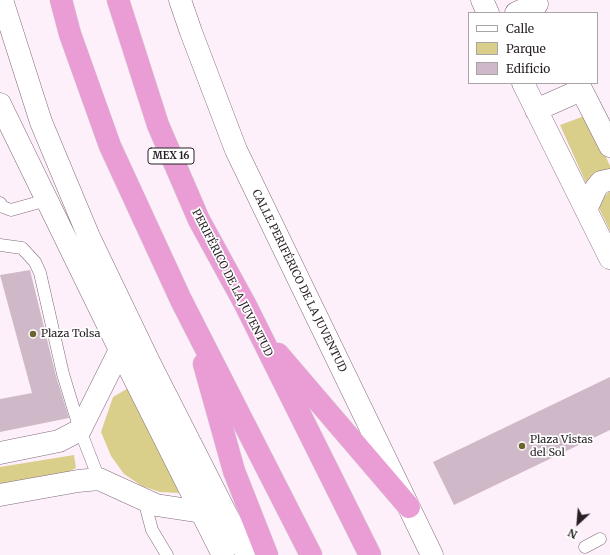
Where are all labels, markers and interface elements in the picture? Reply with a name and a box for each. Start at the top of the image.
legend [468,12,598,84]
text: Calle [506,21,534,36]
text: Parque [506,41,546,56]
text: Edificio [506,61,550,76]
road number: MEX 16 [148,148,194,164]
street label: CALLE PERIFÉRICO DE LA JUVENTUD [249,187,349,375]
street label: PERIFÉRICO DE LA JUVENTUD [189,207,275,359]
place label: Plaza Tolsa [41,327,101,341]
marker: Plaza Tolsa [28,329,38,339]
place label: Plaza Vistas del Sol [530,433,593,459]
marker: Plaza Vistas del Sol [517,441,527,451]
north arrow [558,503,598,543]
text: N [566,526,580,542]

